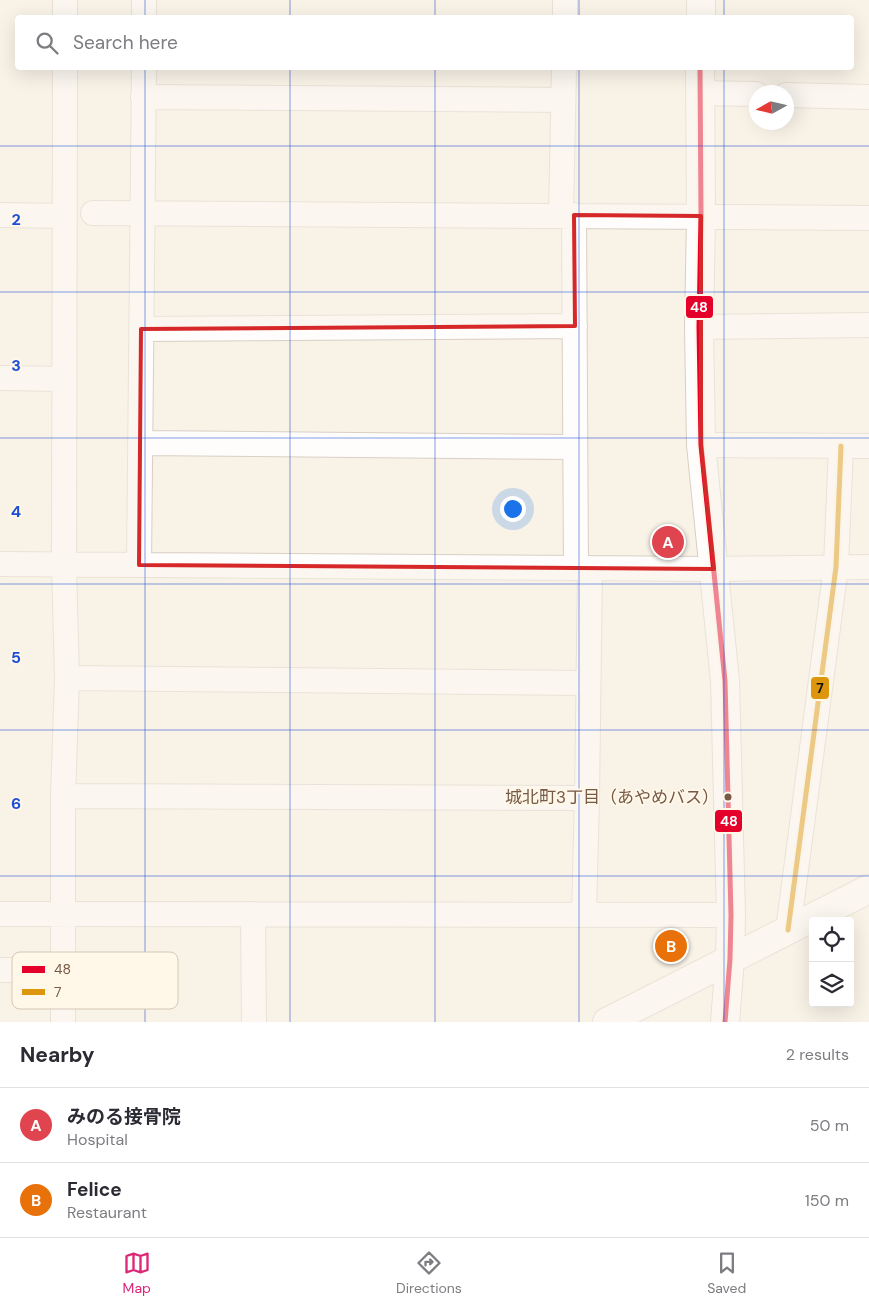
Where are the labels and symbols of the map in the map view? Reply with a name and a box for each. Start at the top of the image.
north arrow [749,85,794,130]
text: 2 [11,209,21,230]
line badge: 48 [685,295,714,319]
text: 48 [690,298,708,316]
text: 3 [11,355,21,376]
your location [500,496,526,522]
text: 4 [11,501,21,522]
pin: A [652,523,684,561]
text: 5 [11,647,21,668]
line badge: 7 [810,676,830,700]
text: 7 [816,679,824,697]
place label: 城北町3丁目（あやめバス） [505,786,719,808]
marker: 城北町3丁目（あやめバス） [723,792,733,802]
text: 6 [11,793,21,814]
line badge: 48 [714,809,743,833]
text: 48 [720,812,738,830]
pin: B [655,927,687,965]
legend [12,952,178,1009]
text: 48 [54,960,71,978]
text: 7 [54,983,61,1001]

